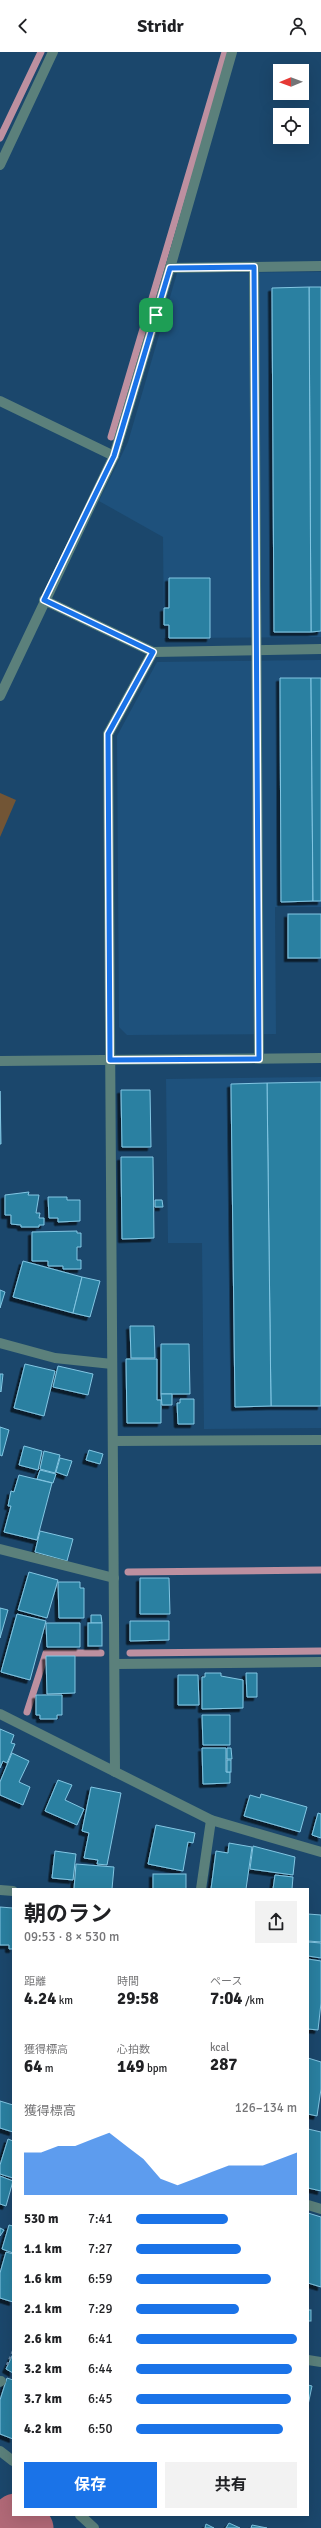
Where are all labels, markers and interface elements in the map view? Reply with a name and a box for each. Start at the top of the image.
icon: back [12,15,34,37]
text: Stridr [137,15,184,37]
icon: person [287,15,309,37]
north arrow [273,64,309,100]
map controls [273,64,309,144]
button: locate [273,108,309,144]
pin [139,298,173,332]
icon: arrive [145,304,167,326]
text: 朝のラン [24,1900,112,1927]
button: share [255,1901,297,1943]
text: 09:53 · 8 × 530 m [24,1929,119,1945]
text: 距離 [24,1975,46,1988]
text: 時間 [117,1975,139,1988]
text: ペース [210,1975,242,1988]
text: 4.24 [24,1988,56,2009]
text: 29:58 [117,1988,159,2009]
text: 7:04 [210,1988,243,2009]
text: km [56,1994,73,2007]
text: /km [243,1994,264,2007]
text: kcal [210,2041,229,2054]
text: 獲得標高 [24,2043,68,2056]
text: 心拍数 [117,2043,150,2056]
text: 287 [210,2054,238,2075]
text: 64 [24,2056,42,2077]
text: 149 [117,2056,145,2077]
text: m [42,2062,54,2075]
text: bpm [145,2062,167,2075]
text: 126–134 m [235,2100,297,2116]
text: 獲得標高 [24,2103,76,2119]
text: 530 m [24,2211,58,2227]
text: 7:41 [88,2211,113,2227]
text: 1.1 km [24,2241,62,2257]
text: 7:27 [88,2241,113,2257]
text: 1.6 km [24,2271,62,2287]
text: 6:59 [88,2271,113,2287]
text: 2.1 km [24,2301,62,2317]
text: 7:29 [88,2301,113,2317]
text: 2.6 km [24,2331,62,2347]
text: 6:41 [88,2331,113,2347]
text: 3.2 km [24,2361,62,2377]
text: 6:44 [88,2361,113,2377]
text: 3.7 km [24,2391,62,2407]
text: 6:45 [88,2391,113,2407]
text: 4.2 km [24,2421,62,2437]
text: 6:50 [88,2421,113,2437]
button: 保存 [24,2462,157,2508]
button: 共有 [165,2462,297,2508]

